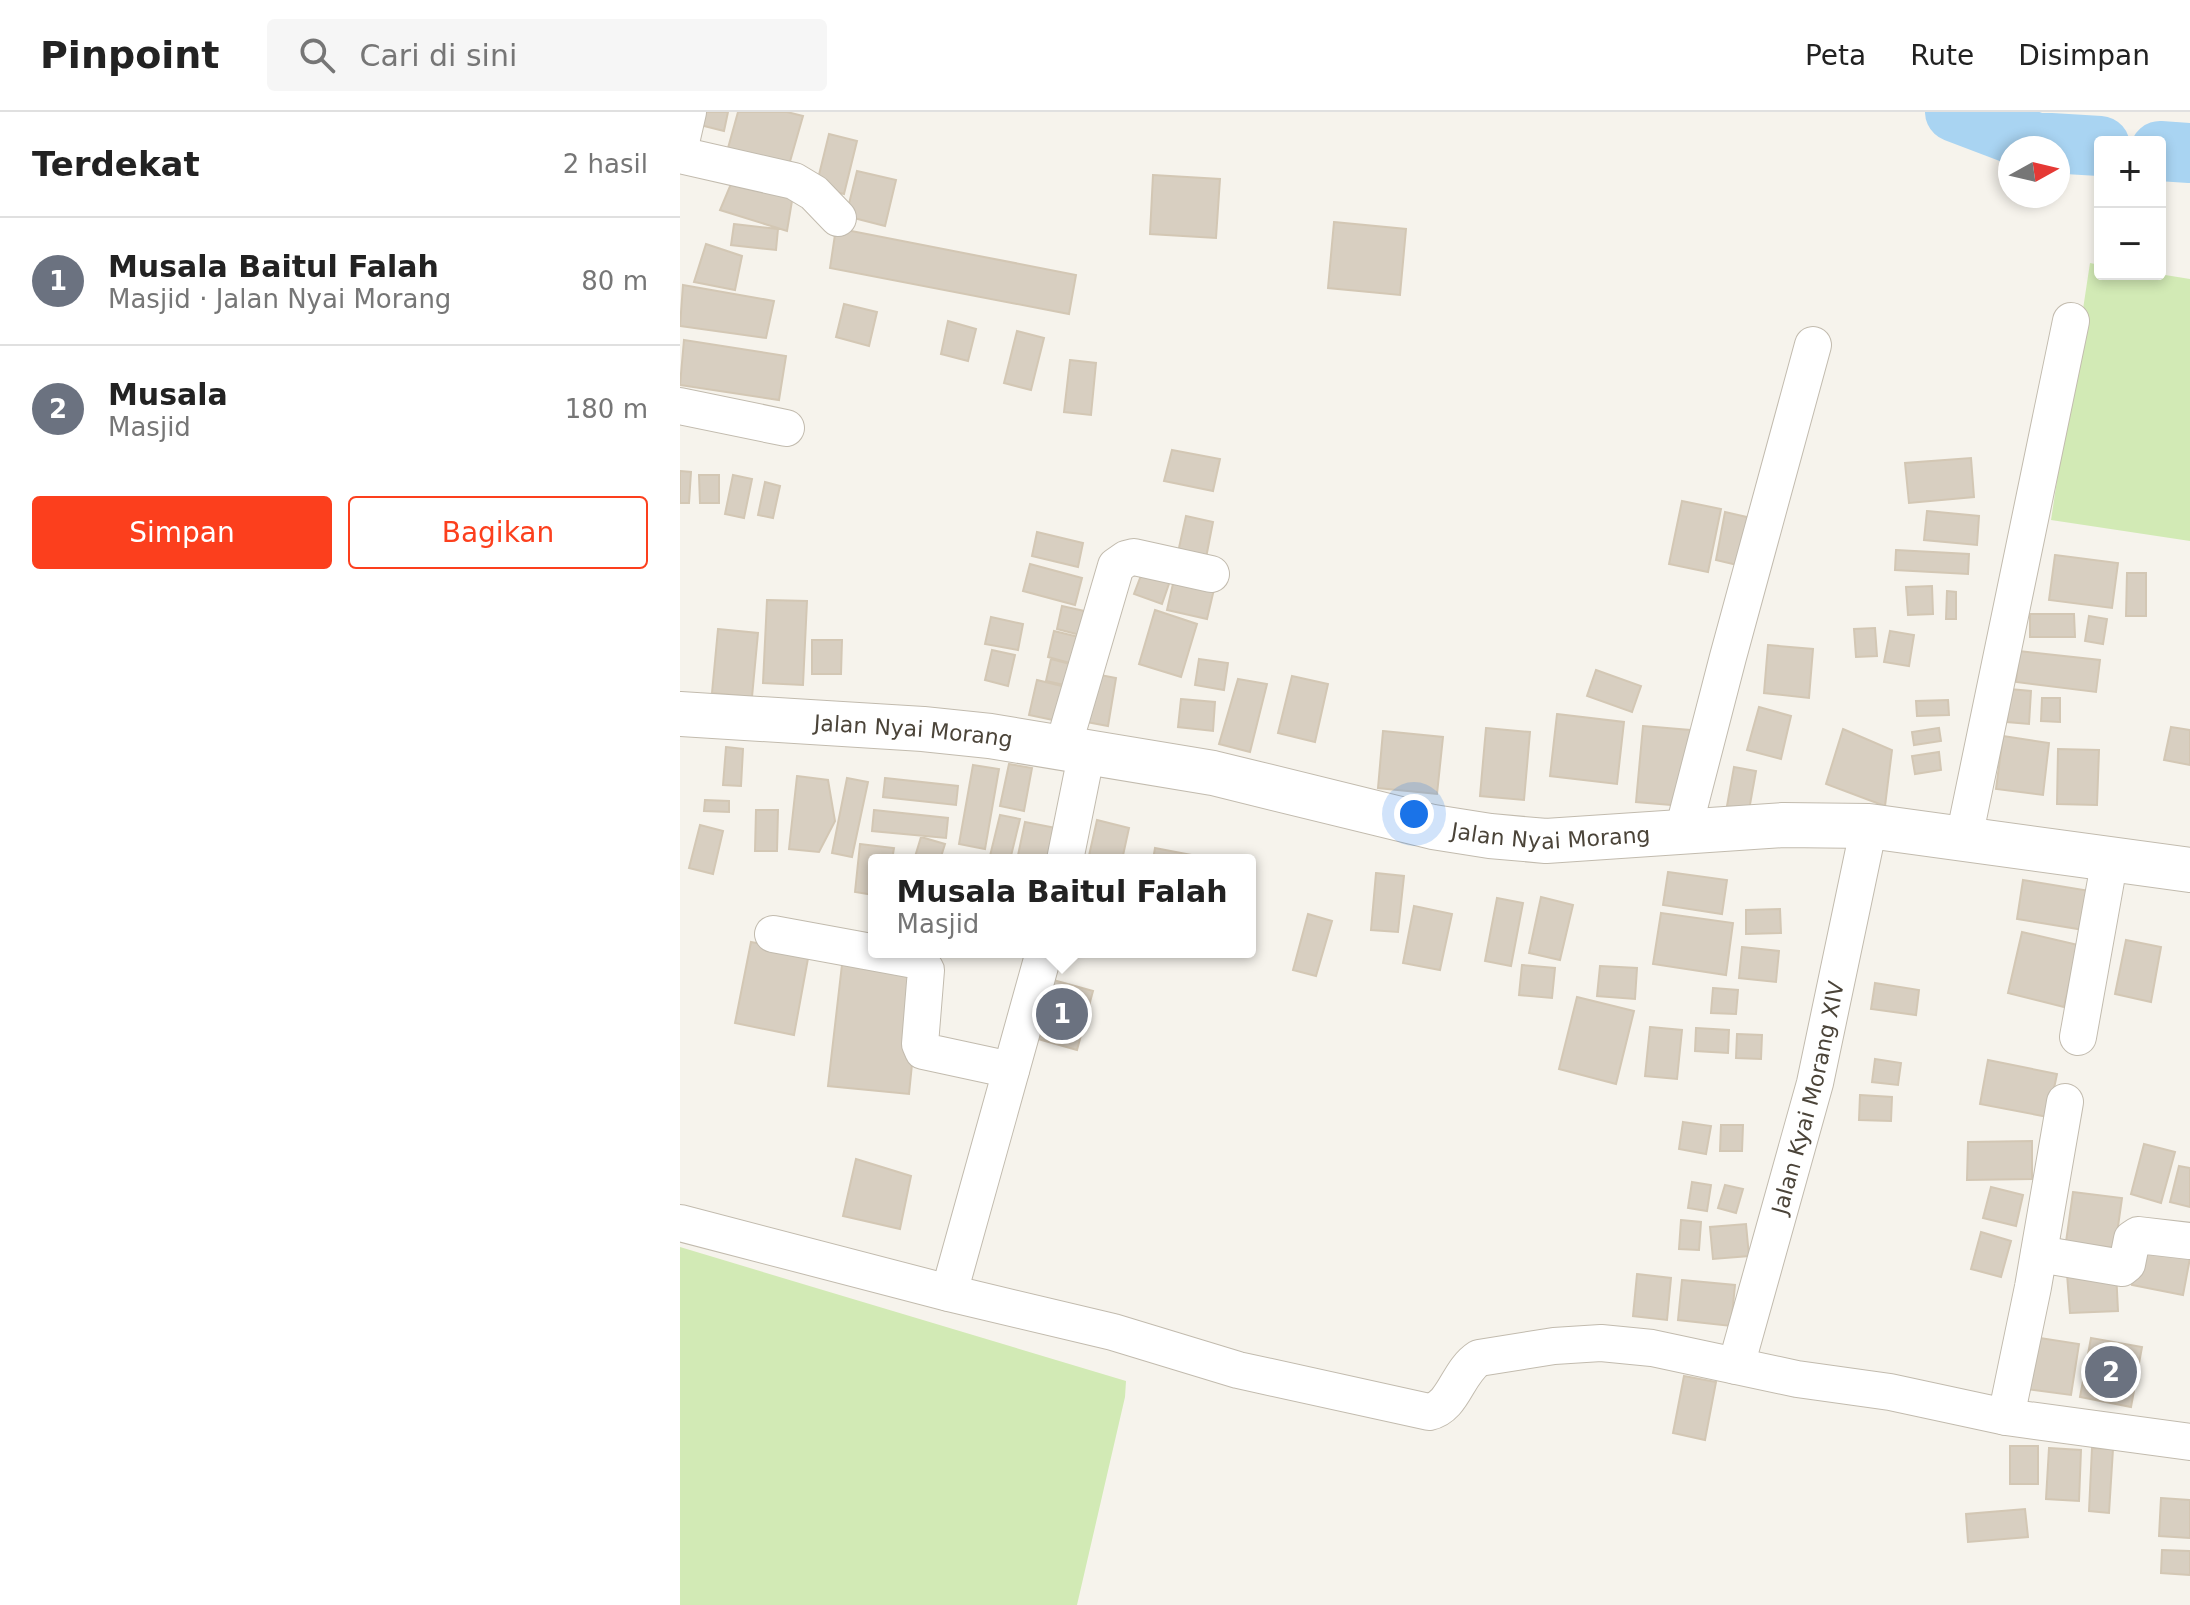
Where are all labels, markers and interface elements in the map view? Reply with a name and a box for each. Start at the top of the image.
search box [267,19,827,91]
text: Pinpoint [40,33,219,77]
icon: search [295,33,339,77]
text: Cari di sini [359,38,517,73]
text: Peta [1805,39,1866,72]
text: Rute [1910,39,1974,72]
text: Disimpan [2018,39,2150,72]
north arrow [1998,136,2070,208]
map controls [2094,136,2166,280]
button: + [2094,136,2166,208]
text: Terdekat [32,144,200,184]
text: 2 hasil [563,149,648,179]
button: − [2094,208,2166,280]
text: Musala Baitul Falah [108,249,439,284]
text: 1 [49,266,67,296]
text: 80 m [581,266,648,296]
text: Masjid · Jalan Nyai Morang [108,284,451,314]
text: Musala [108,377,228,412]
text: 2 [49,394,67,424]
text: 180 m [565,394,648,424]
text: Masjid [108,412,191,442]
button: Simpan [32,496,332,569]
button: Bagikan [348,496,648,569]
street label: Jalan Nyai Morang [811,710,1015,752]
your location [1394,794,1434,834]
street label: Jalan Nyai Morang [1448,817,1651,854]
popup [868,854,1256,958]
text: Musala Baitul Falah [897,874,1227,909]
text: Masjid [897,909,979,939]
street label: Jalan Kyai Morang XIV [1766,979,1849,1219]
pin: 1 [1036,984,1088,1044]
pin: 2 [2085,1342,2137,1402]

